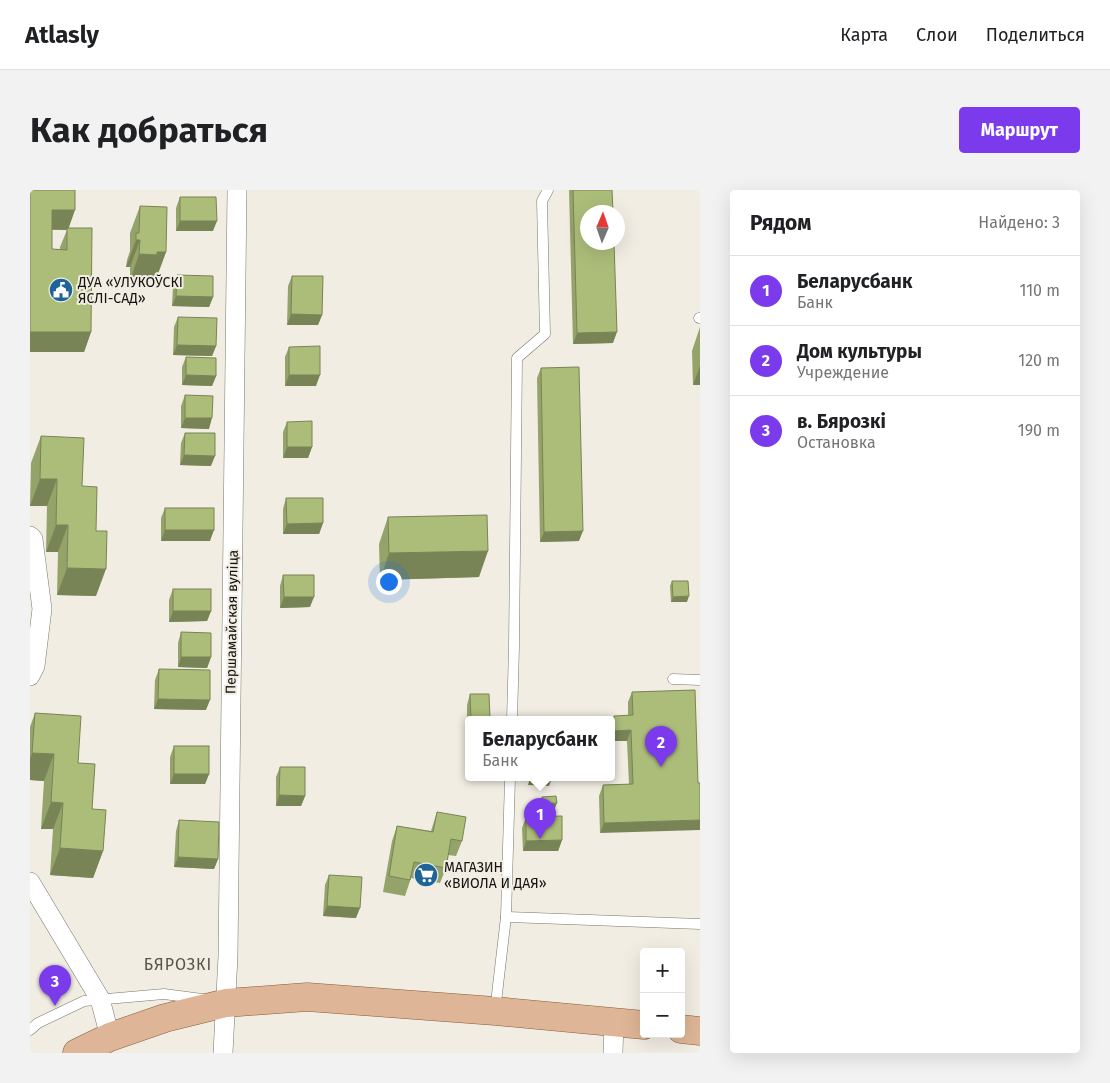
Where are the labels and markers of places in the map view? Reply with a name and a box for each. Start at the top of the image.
place label: ДУА «УЛУКОЎСКІ ЯСЛІ-САД» [77,274,183,307]
public building icon: ДУА «УЛУКОЎСКІ ЯСЛІ-САД» [48,277,74,303]
pin: 2 [645,726,677,767]
pin: 1 [524,798,556,839]
place label: МАГАЗИН «ВИОЛА И ДАЯ» [444,859,547,892]
supermarket icon: МАГАЗИН «ВИОЛА И ДАЯ» [413,862,439,888]
pin: 3 [39,965,71,1006]

